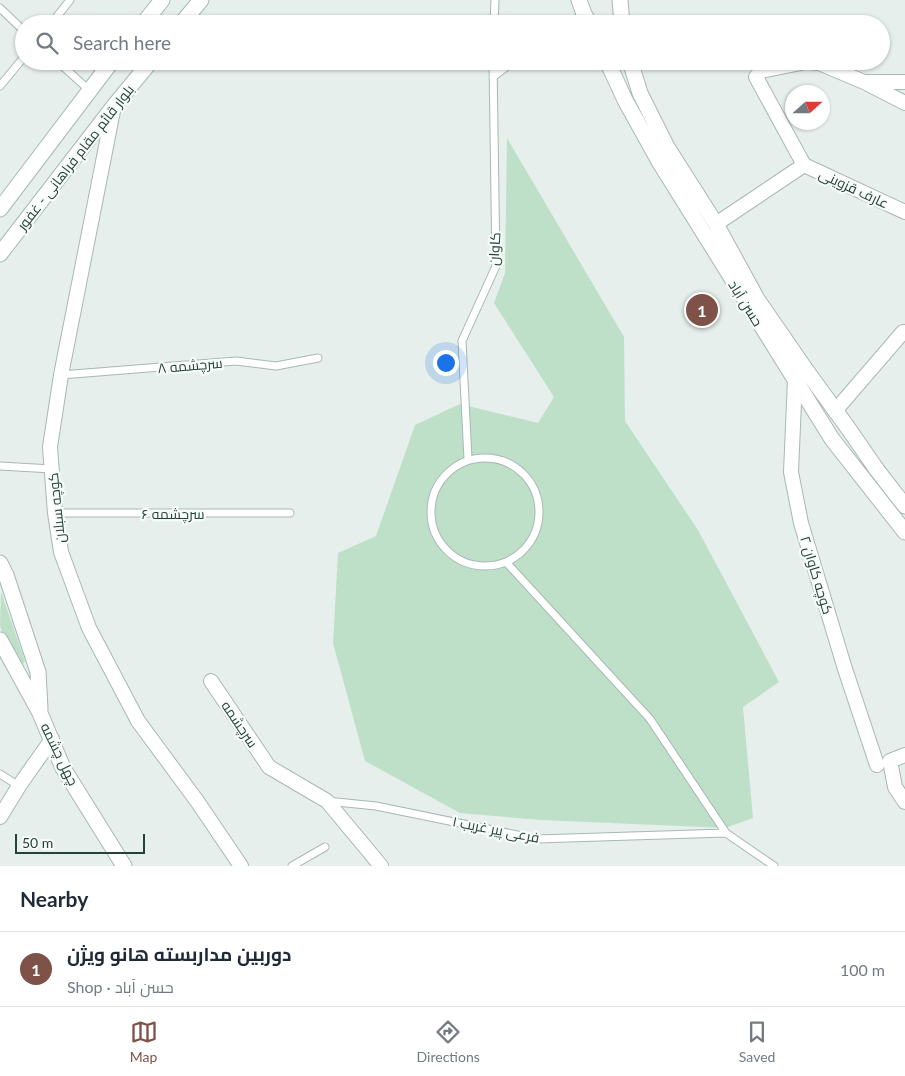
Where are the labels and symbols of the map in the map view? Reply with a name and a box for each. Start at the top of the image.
street label: بلوار قائم مقام فراهانی - غفور [12,81,139,235]
north arrow [785,85,830,130]
street label: عارف قزوینی [817,165,891,211]
street label: کاوان [485,232,503,266]
street label: حسن آباد [725,277,767,329]
pin: 1 [686,291,718,329]
your location [433,350,459,376]
street label: سرچشمه ۸ [157,354,223,378]
street label: کوچه سبلان [44,472,70,544]
street label: سرچشمه ۶ [141,505,205,524]
street label: کوچه کاوان ۲ [795,534,837,617]
street label: سرچشمه [217,697,262,752]
street label: چهل چشمه [36,720,82,789]
street label: فرعی پیر غریب ۱ [451,812,541,848]
scale bar [15,831,145,854]

